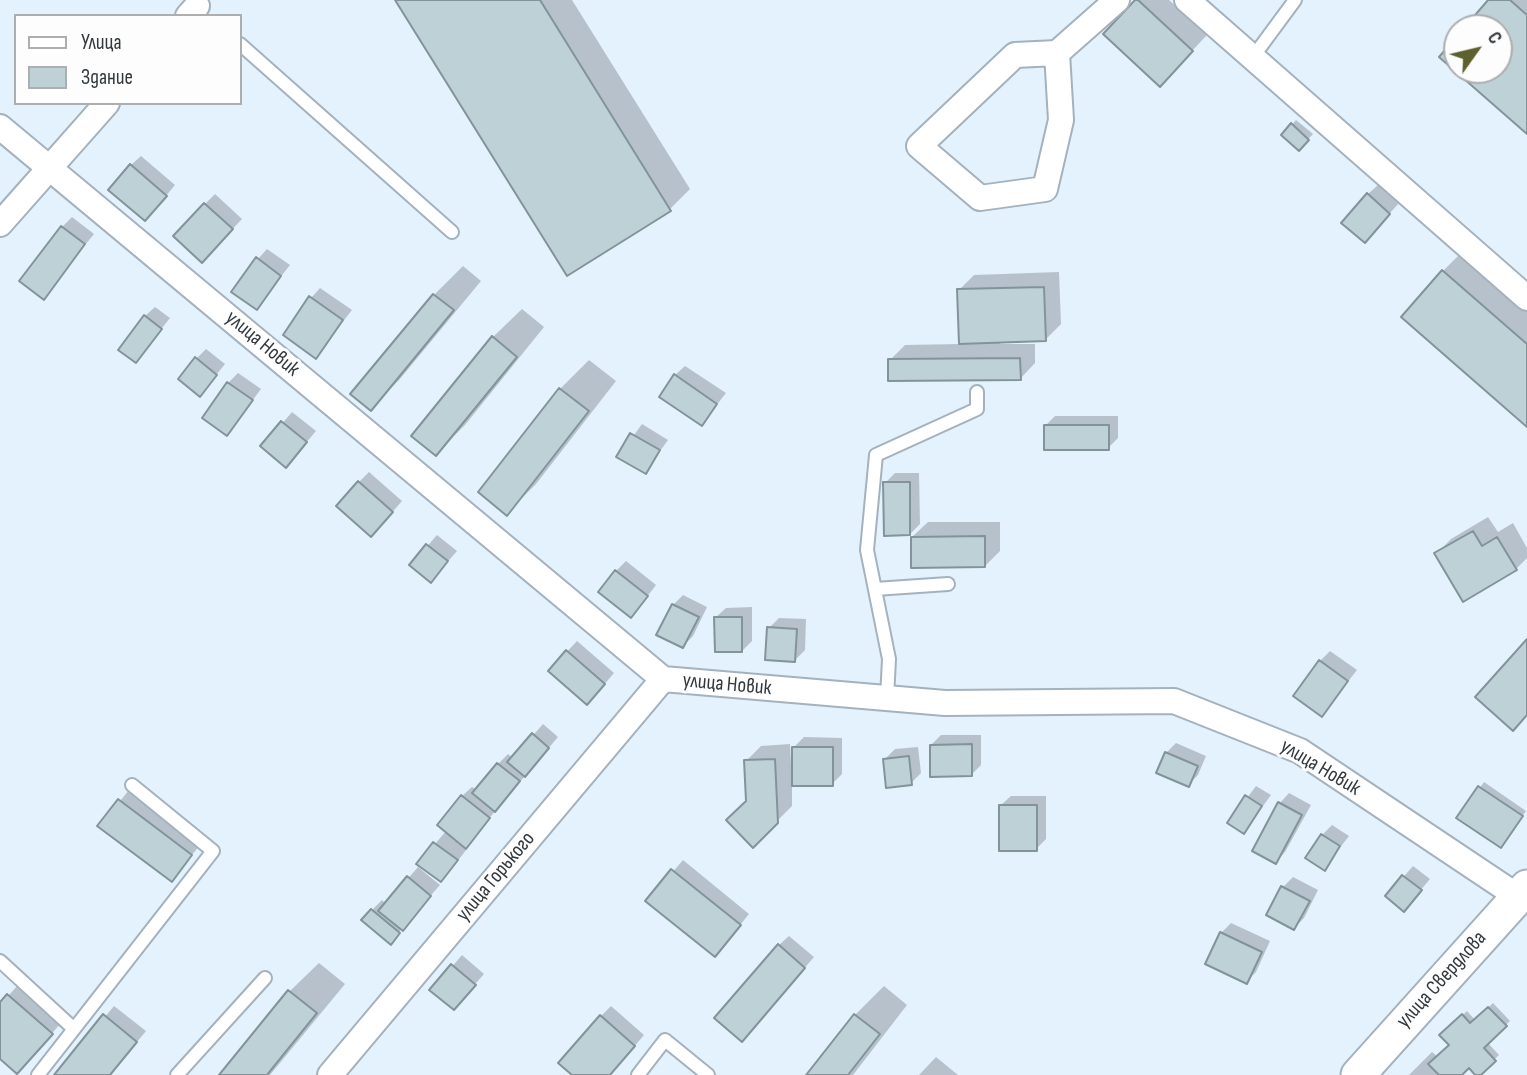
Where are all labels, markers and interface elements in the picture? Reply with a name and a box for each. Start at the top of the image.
legend [14,14,242,105]
north arrow [1443,14,1513,84]
text: С [1482,28,1506,49]
text: Улица [81,30,122,55]
text: Здание [81,65,133,90]
street label: улица Новик [220,306,304,382]
street label: улица Новик [682,669,772,701]
street label: улица Новик [1275,734,1365,802]
street label: улица Горького [451,827,541,927]
street label: улица Свердлова [1392,926,1492,1034]

